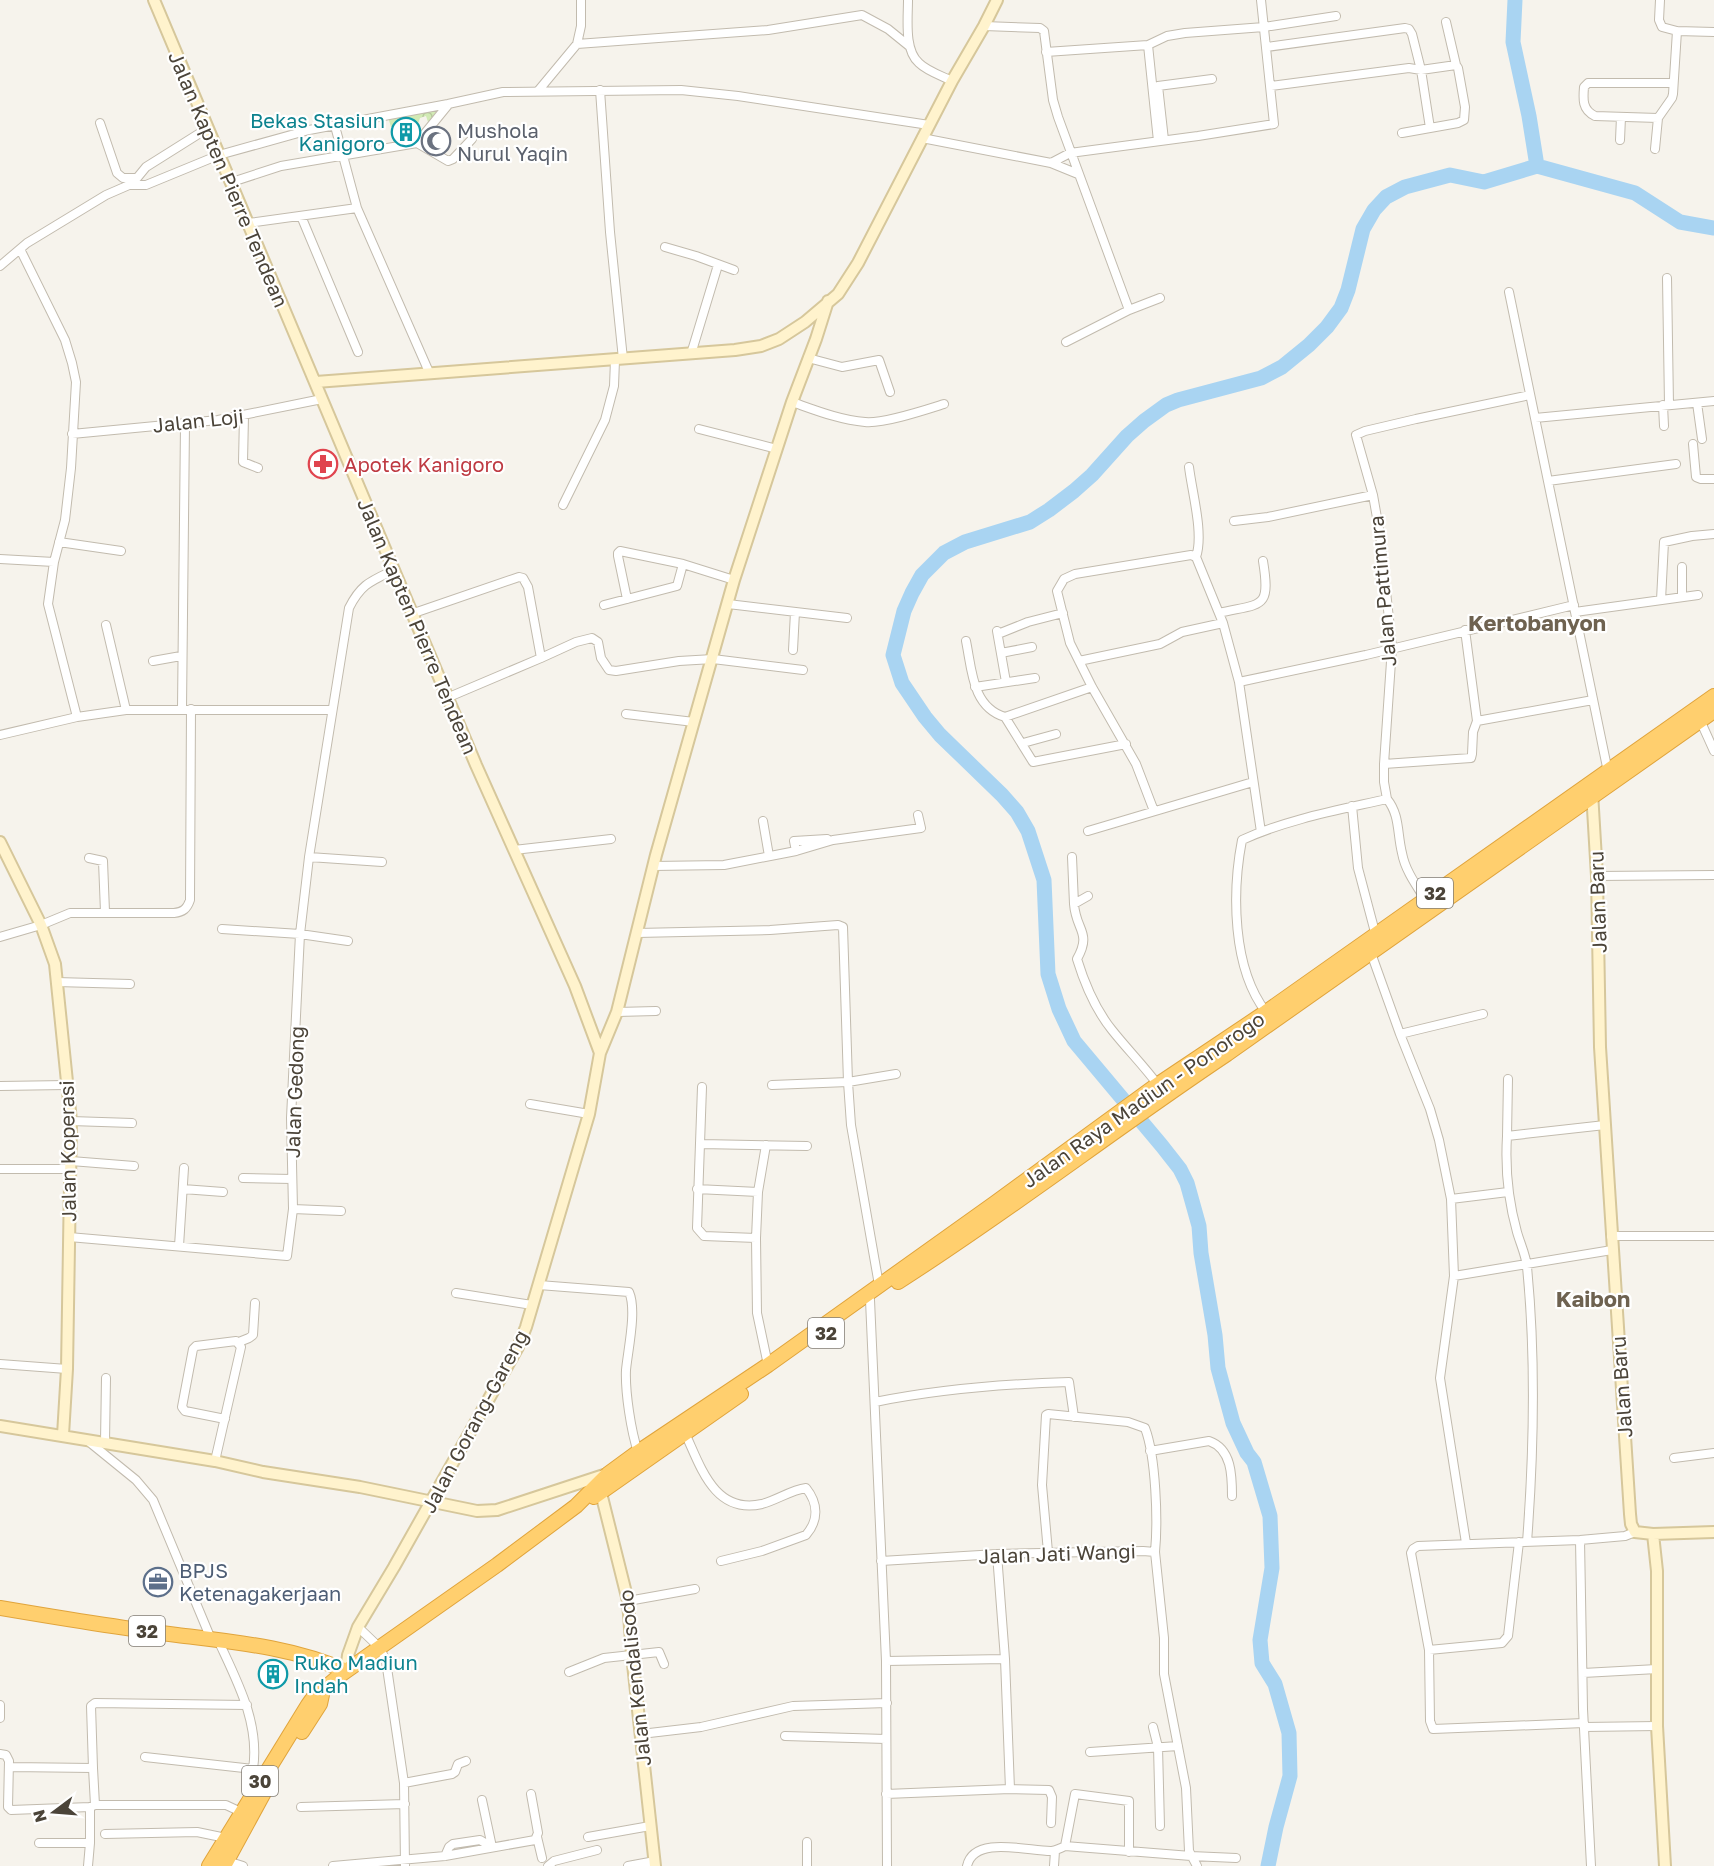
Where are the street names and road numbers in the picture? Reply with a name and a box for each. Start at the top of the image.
street label: Jalan Kapten Pierre Tendean [164,47,294,311]
street label: Jalan Loji [151,403,245,437]
street label: Jalan Kapten Pierre Tendean [353,494,483,758]
street label: Jalan Pattimura [1363,515,1401,667]
street label: Jalan Baru [1583,851,1611,953]
road number: 32 [1417,878,1453,908]
street label: Jalan Raya Madiun - Ponorogo [1017,1006,1269,1192]
street label: Jalan Gedong [280,1026,308,1158]
street label: Jalan Koperasi [54,1080,80,1222]
road number: 32 [808,1318,844,1348]
street label: Jalan Gorang-Gareng [416,1325,532,1517]
street label: Jalan Baru [1605,1335,1637,1439]
street label: Jalan Jati Wangi [978,1538,1136,1568]
street label: Jalan Kendalisodo [613,1589,655,1767]
road number: 32 [129,1616,165,1646]
road number: 30 [242,1766,278,1796]

